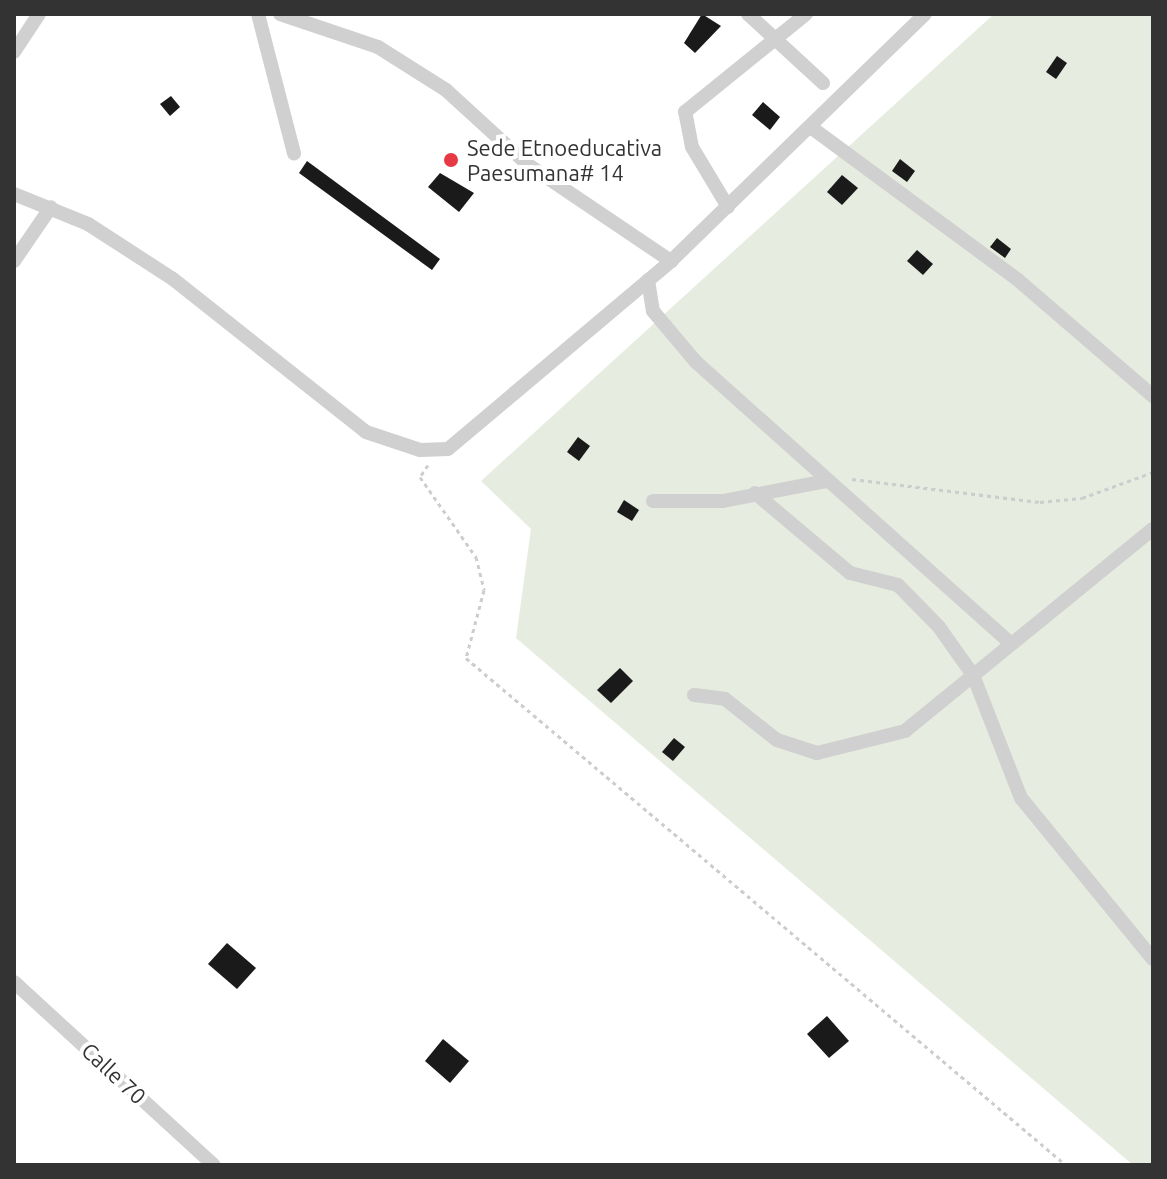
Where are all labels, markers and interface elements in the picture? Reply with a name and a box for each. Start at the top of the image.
place label: Sede Etnoeducativa Paesumana# 14 [467,134,662,186]
marker: Sede Etnoeducativa Paesumana# 14 [442,151,460,169]
street label: Calle 70 [76,1037,152,1109]

